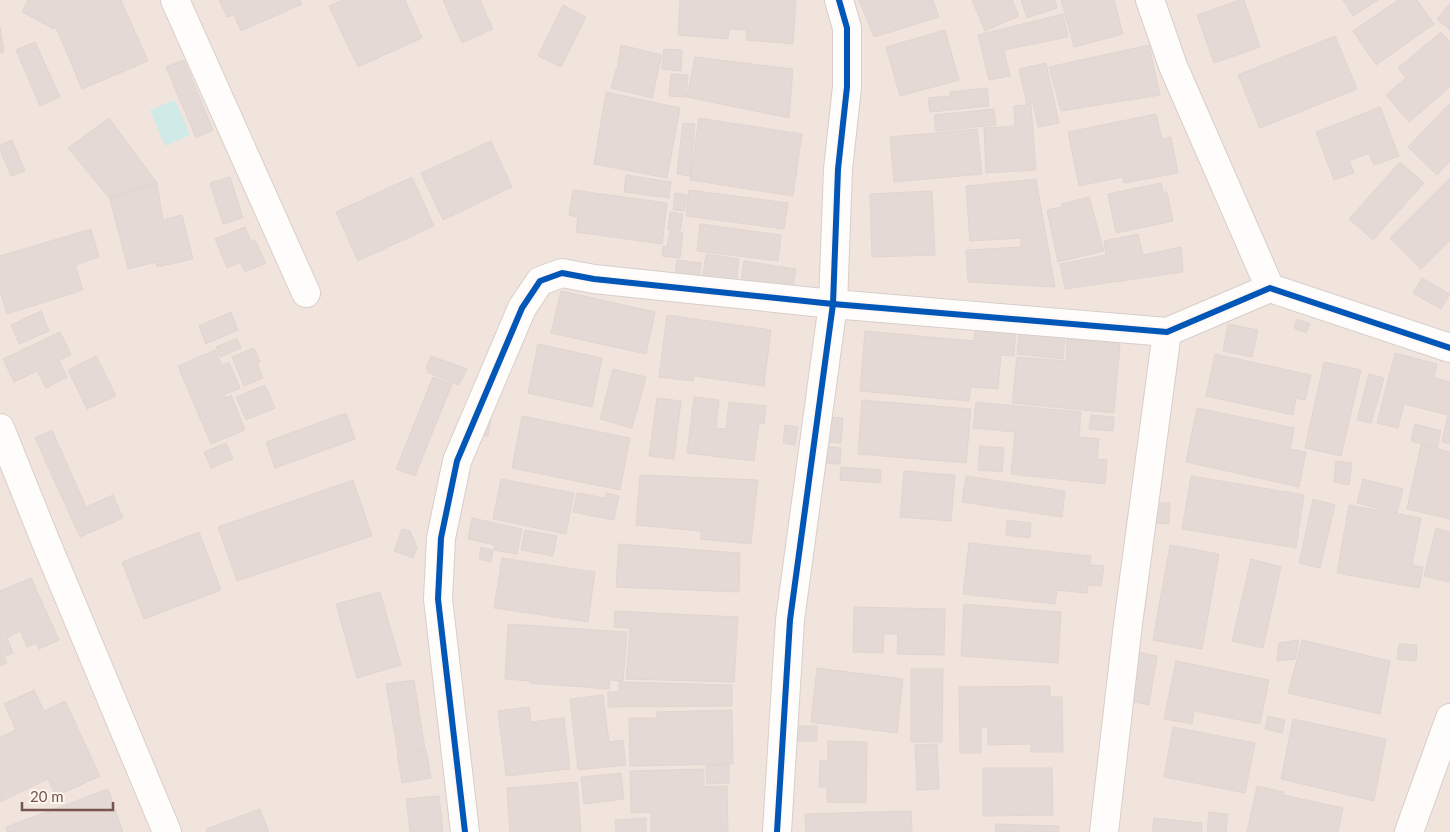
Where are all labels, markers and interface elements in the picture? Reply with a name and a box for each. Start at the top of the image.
scale bar [22,780,114,812]
text: 20 m [30,787,64,805]

